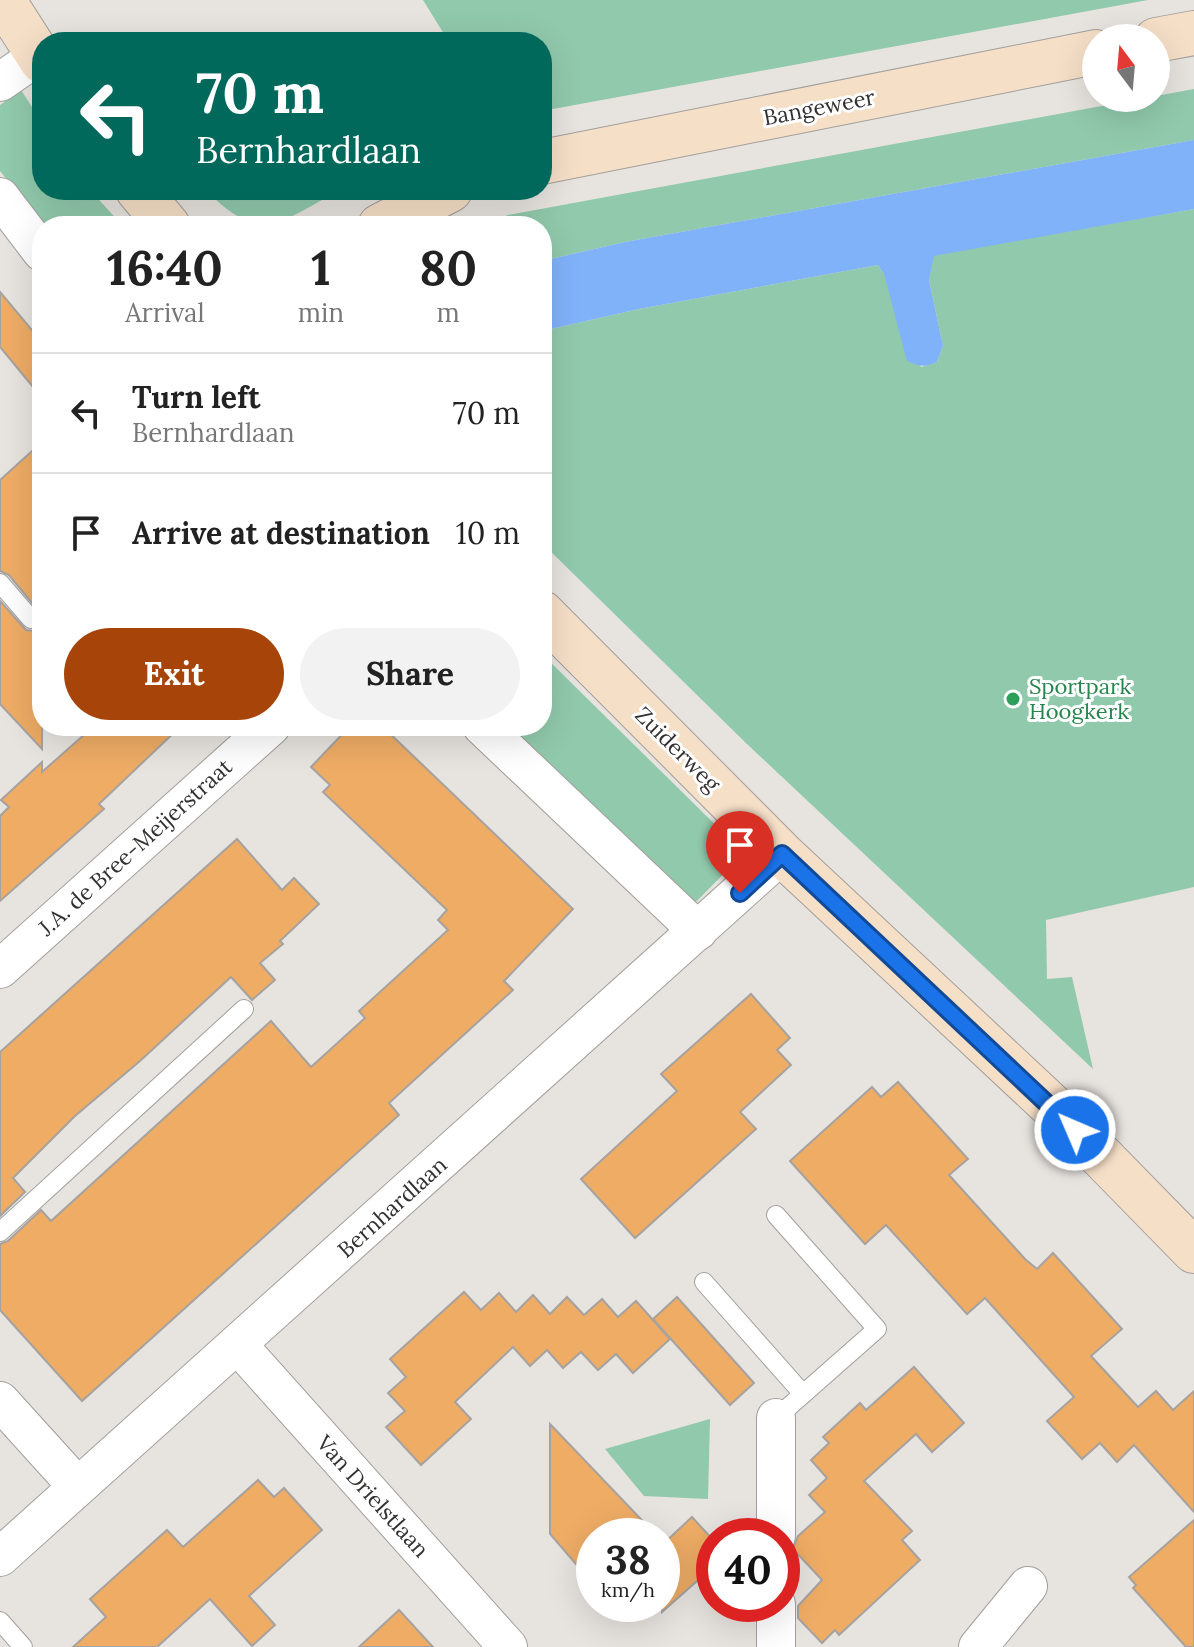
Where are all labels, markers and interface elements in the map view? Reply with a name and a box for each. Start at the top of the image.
north arrow [1082,24,1170,112]
map controls [1082,24,1170,112]
text: 70 m [196,57,324,128]
icon: left [64,64,168,168]
street label: Bangeweer [761,82,878,132]
text: Bernhardlaan [196,127,421,173]
text: 16:40 [107,237,223,298]
text: 1 [311,237,331,298]
text: 80 [419,237,477,298]
text: Arrival [125,296,205,329]
text: min [298,296,344,329]
text: m [436,296,460,329]
text: Turn left [132,378,260,416]
icon: left [64,391,108,435]
text: 70 m [453,394,520,432]
text: Bernhardlaan [132,416,295,449]
icon: arrive [64,511,108,555]
text: Arrive at destination [132,514,430,552]
text: 10 m [456,514,520,552]
button: Exit [64,628,284,720]
button: Share [300,628,520,720]
place label: Sportpark Hoogkerk [1029,672,1131,725]
marker: Sportpark Hoogkerk [1004,690,1022,708]
street label: Zuiderweg [630,701,727,798]
street label: J.A. de Bree-Meijerstraat [32,752,238,942]
pin [706,811,774,893]
icon: arrive [718,823,762,867]
position arrow [1033,1088,1117,1172]
street label: Bernhardlaan [332,1151,452,1263]
street label: Van Drielstlaan [310,1428,435,1563]
speed limit sign: 40 [696,1518,800,1622]
text: 38 [605,1534,651,1585]
text: km/h [601,1577,655,1602]

